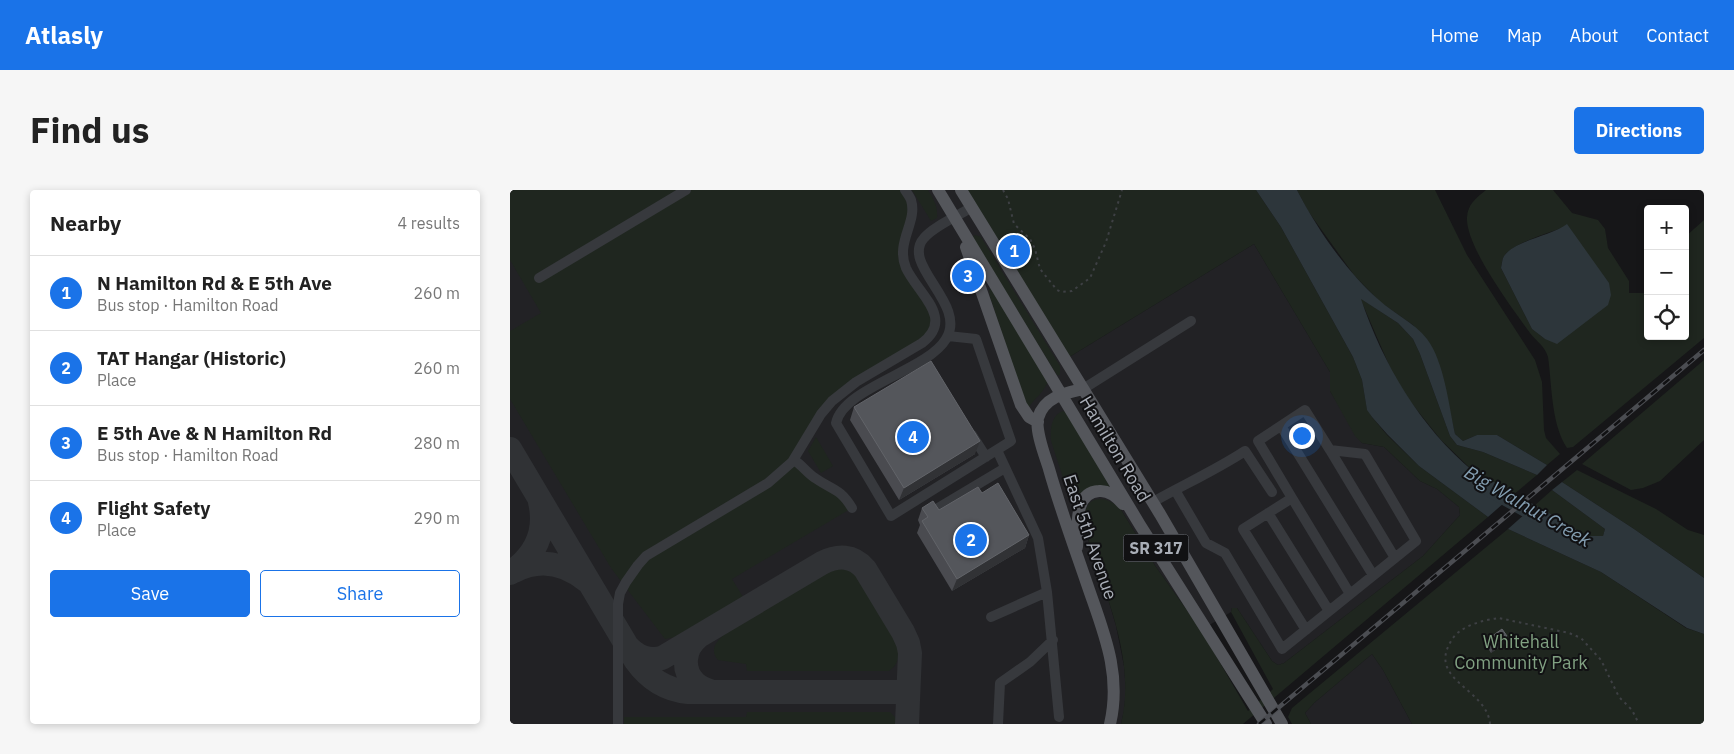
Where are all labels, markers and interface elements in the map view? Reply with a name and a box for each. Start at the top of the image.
text: Atlasly [25,19,103,51]
text: Home [1431,24,1479,47]
text: Map [1507,24,1542,47]
text: About [1570,24,1618,47]
text: Contact [1646,24,1709,47]
text: Find us [30,107,149,153]
button: Directions [1574,107,1704,154]
map controls [1644,205,1689,340]
button: + [1644,205,1689,250]
text: Nearby [50,209,121,237]
text: 4 results [397,213,460,233]
pin: 1 [998,232,1030,270]
button: − [1644,250,1689,295]
pin: 3 [952,257,984,295]
text: N Hamilton Rd & E 5th Ave [97,271,332,295]
text: 1 [61,283,71,303]
text: 260 m [413,283,460,303]
text: Bus stop · Hamilton Road [97,295,279,315]
button: locate [1644,295,1689,340]
text: TAT Hangar (Historic) [97,346,286,370]
text: 2 [61,358,71,378]
text: 260 m [413,358,460,378]
text: Place [97,370,136,390]
street label: Hamilton Road [1075,392,1156,506]
pin: 4 [897,418,929,456]
text: E 5th Ave & N Hamilton Rd [97,421,332,445]
your location [1289,423,1315,449]
text: 3 [61,433,71,453]
text: 280 m [413,433,460,453]
text: Bus stop · Hamilton Road [97,445,279,465]
water label: Big Walnut Creek [1460,460,1597,553]
street label: East 5th Avenue [1058,471,1123,603]
text: Flight Safety [97,496,210,520]
text: 4 [61,508,71,528]
text: 290 m [413,508,460,528]
text: Place [97,520,136,540]
pin: 2 [955,521,987,559]
road number: SR 317 [1124,534,1188,562]
button: Save [50,570,250,617]
button: Share [260,570,460,617]
park label: Whitehall Community Park [1454,630,1588,674]

